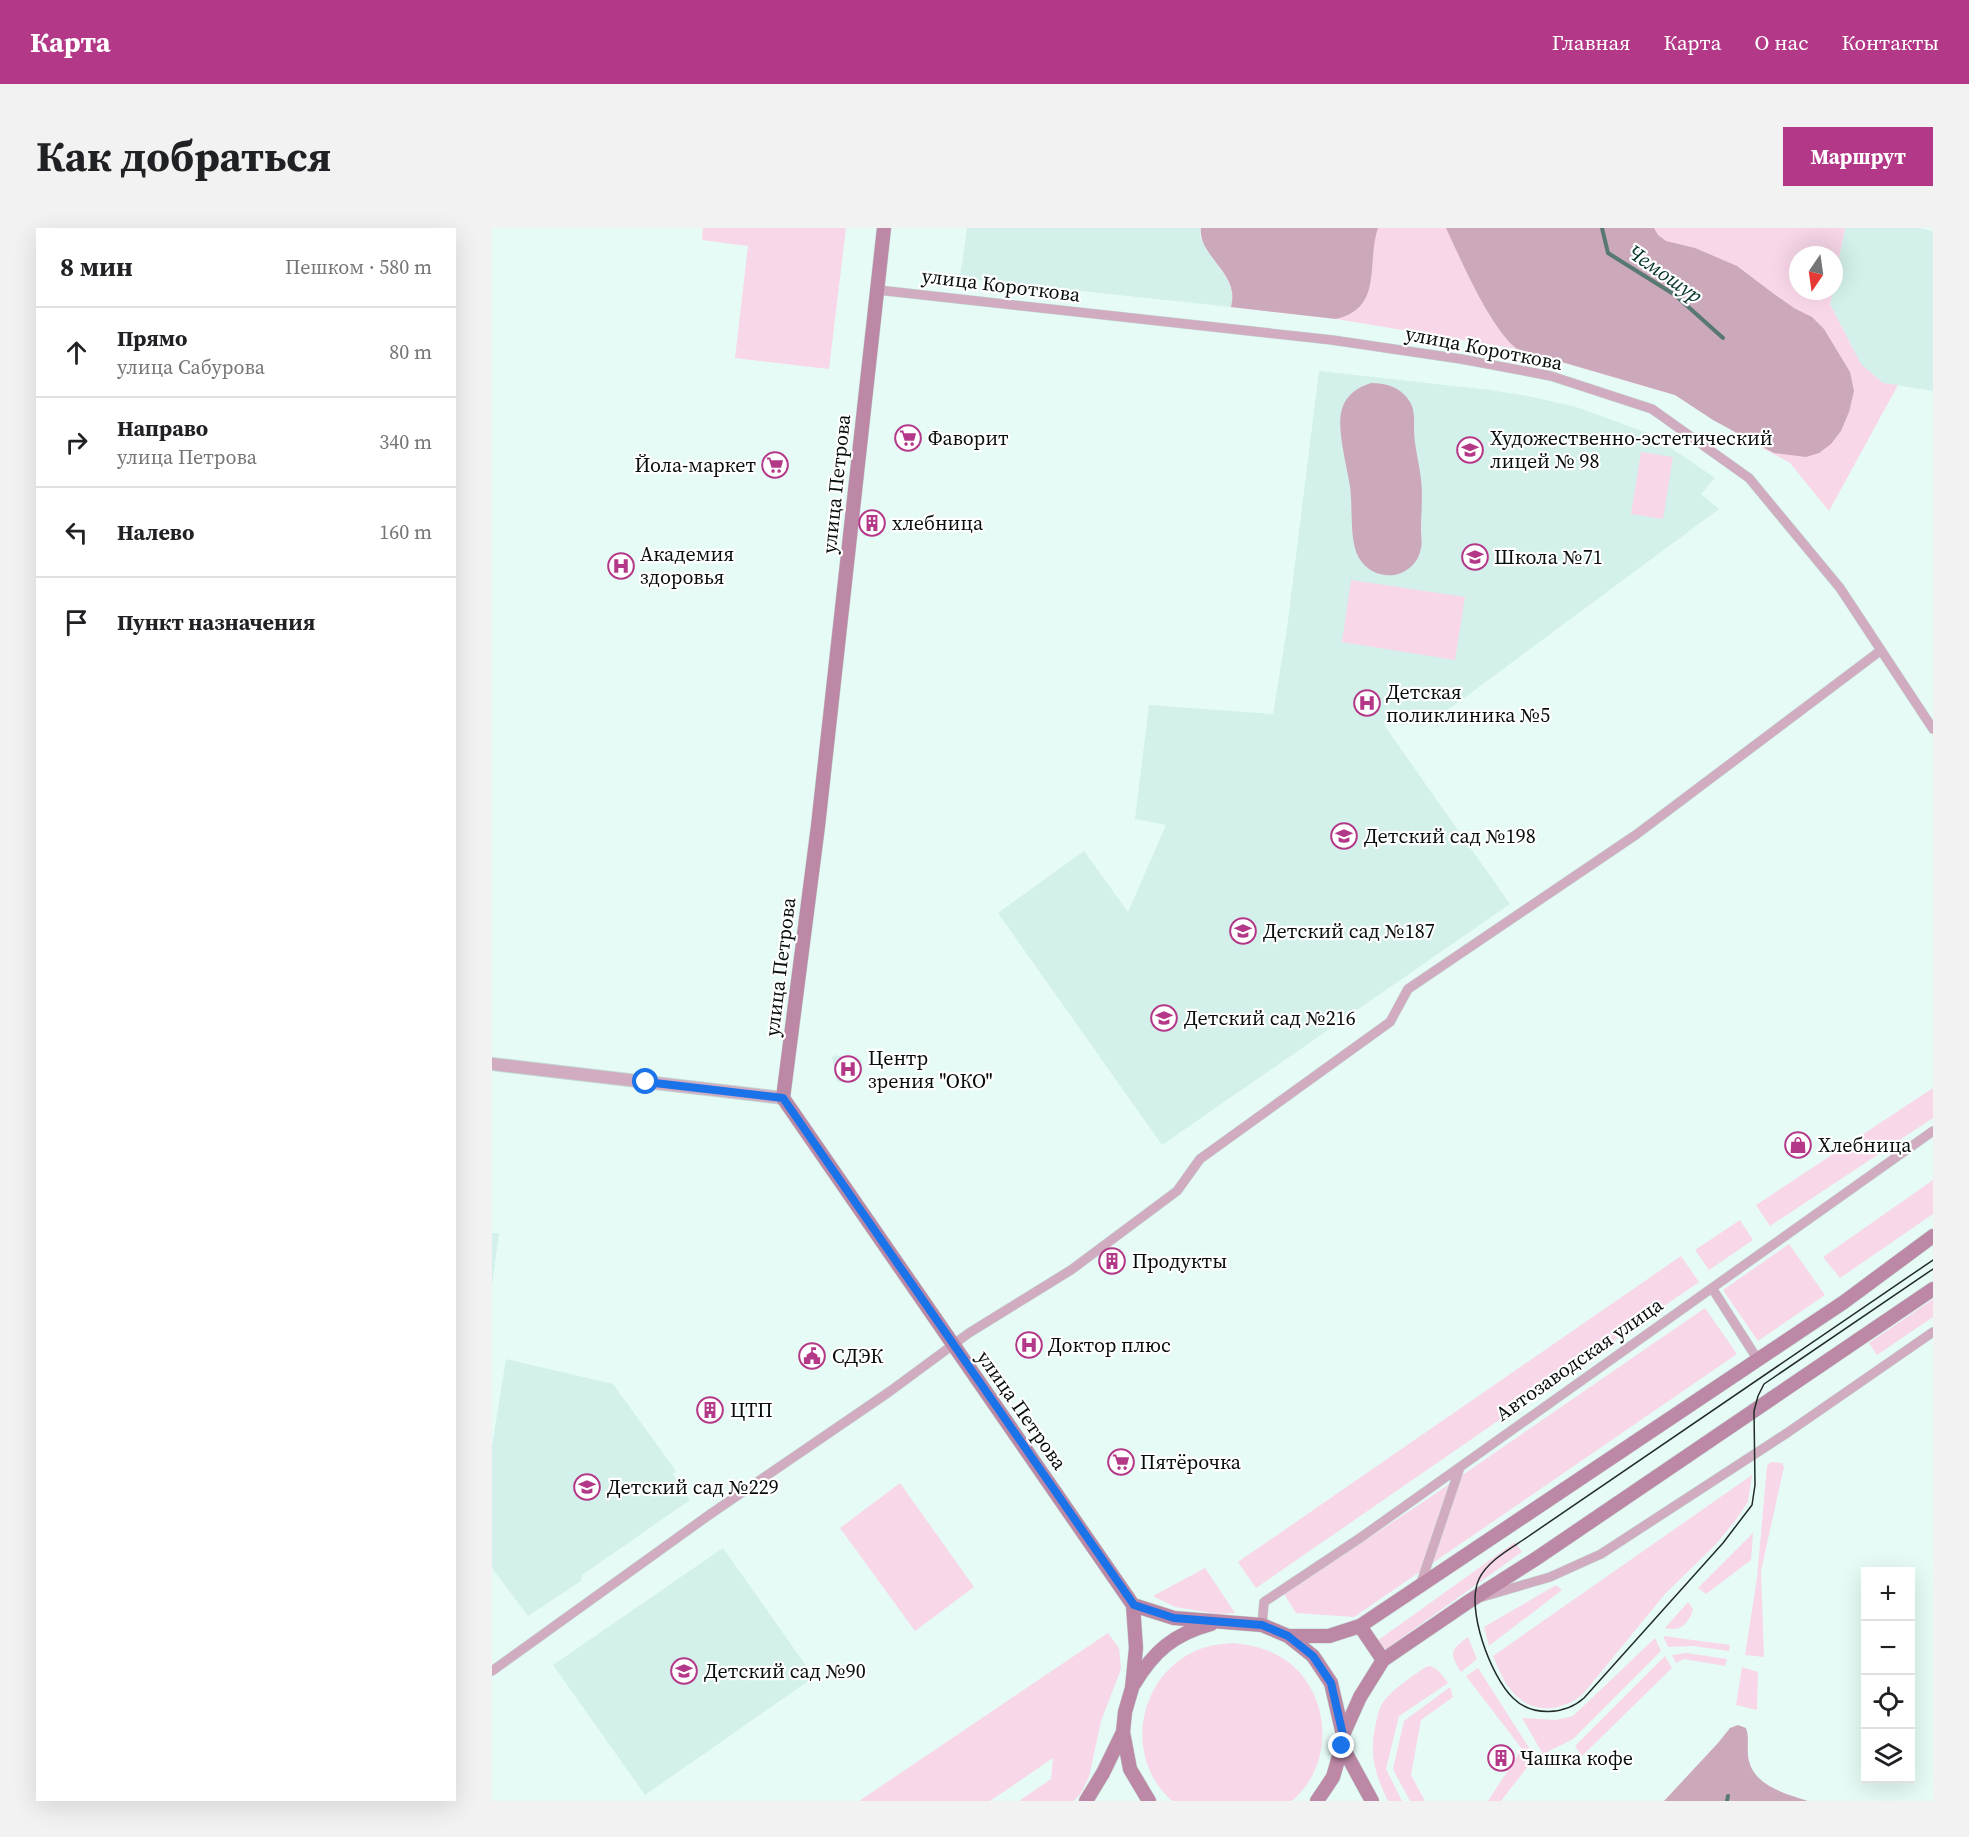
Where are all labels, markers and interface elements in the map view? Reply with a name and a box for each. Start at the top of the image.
text: Карта [30,23,111,61]
text: Главная [1552,28,1630,57]
text: Карта [1663,28,1721,57]
text: О нас [1754,28,1808,57]
text: Контакты [1841,28,1939,57]
text: Как добраться [36,127,331,185]
button: Маршрут [1783,127,1933,186]
water label: Чемошур [1622,237,1708,310]
north arrow [1789,246,1843,300]
text: 8 мин [60,249,133,285]
text: Пешком · 580 m [285,253,432,281]
street label: улица Короткова [920,261,1083,309]
street label: улица Короткова [1403,319,1566,377]
text: Прямо [117,323,187,353]
icon: ahead [60,336,93,369]
text: 80 m [389,338,432,366]
text: улица Сабурова [117,353,265,381]
street label: улица Петрова [815,412,857,555]
text: Направо [117,413,208,443]
supermarket icon: Фаворит [893,423,923,453]
place label: Фаворит [928,424,1009,452]
place label: Художественно-эстетический лицей № 98 [1490,424,1773,475]
icon: right [60,426,93,459]
text: 340 m [379,428,432,456]
school or university icon: Художественно-эстетический лицей № 98 [1455,435,1485,465]
text: улица Петрова [117,443,257,471]
supermarket icon: Йола-маркет [760,450,790,480]
place label: Йола-маркет [634,451,756,479]
building icon: хлебница [857,508,887,538]
place label: хлебница [892,509,984,537]
icon: left [60,516,93,549]
text: Налево [117,517,194,547]
text: 160 m [379,518,432,546]
place label: Академия здоровья [640,540,734,591]
school or university icon: Школа №71 [1460,542,1490,572]
place label: Школа №71 [1494,543,1603,571]
hospital icon: Академия здоровья [606,551,636,581]
icon: arrive [60,606,93,639]
text: Пункт назначения [117,607,315,637]
place label: Детская поликлиника №5 [1386,678,1550,729]
hospital icon: Детская поликлиника №5 [1352,688,1382,718]
school or university icon: Детский сад №198 [1329,821,1359,851]
place label: Детский сад №198 [1364,822,1536,850]
street label: улица Петрова [758,895,803,1038]
school or university icon: Детский сад №187 [1228,916,1258,946]
place label: Детский сад №187 [1263,917,1435,945]
school or university icon: Детский сад №216 [1149,1003,1179,1033]
place label: Детский сад №216 [1184,1004,1356,1032]
place label: Центр зрения "ОКО" [868,1044,993,1095]
hospital icon: Центр зрения "ОКО" [833,1054,863,1084]
route start [632,1068,658,1094]
shop icon: Хлебница [1783,1130,1813,1160]
place label: Хлебница [1818,1131,1912,1159]
building icon: Продукты [1097,1246,1127,1276]
place label: Продукты [1132,1247,1227,1275]
street label: Автозаводская улица [1490,1290,1669,1427]
hospital icon: Доктор плюс [1014,1330,1044,1360]
place label: Доктор плюс [1048,1331,1171,1359]
public building icon: СДЭК [797,1341,827,1371]
place label: СДЭК [832,1342,884,1370]
street label: улица Петрова [970,1345,1074,1476]
building icon: ЦТП [695,1395,725,1425]
place label: ЦТП [730,1396,773,1424]
supermarket icon: Пятёрочка [1106,1447,1136,1477]
place label: Пятёрочка [1140,1448,1242,1476]
school or university icon: Детский сад №229 [572,1472,602,1502]
place label: Детский сад №229 [607,1473,779,1501]
map controls [1861,1567,1915,1783]
button: + [1861,1567,1915,1621]
button: − [1861,1621,1915,1675]
school or university icon: Детский сад №90 [669,1656,699,1686]
place label: Детский сад №90 [704,1657,866,1685]
button: locate [1861,1675,1915,1729]
button: layers [1861,1729,1915,1783]
route end [1328,1732,1354,1758]
building icon: Чашка кофе [1486,1743,1516,1773]
place label: Чашка кофе [1520,1744,1633,1772]

